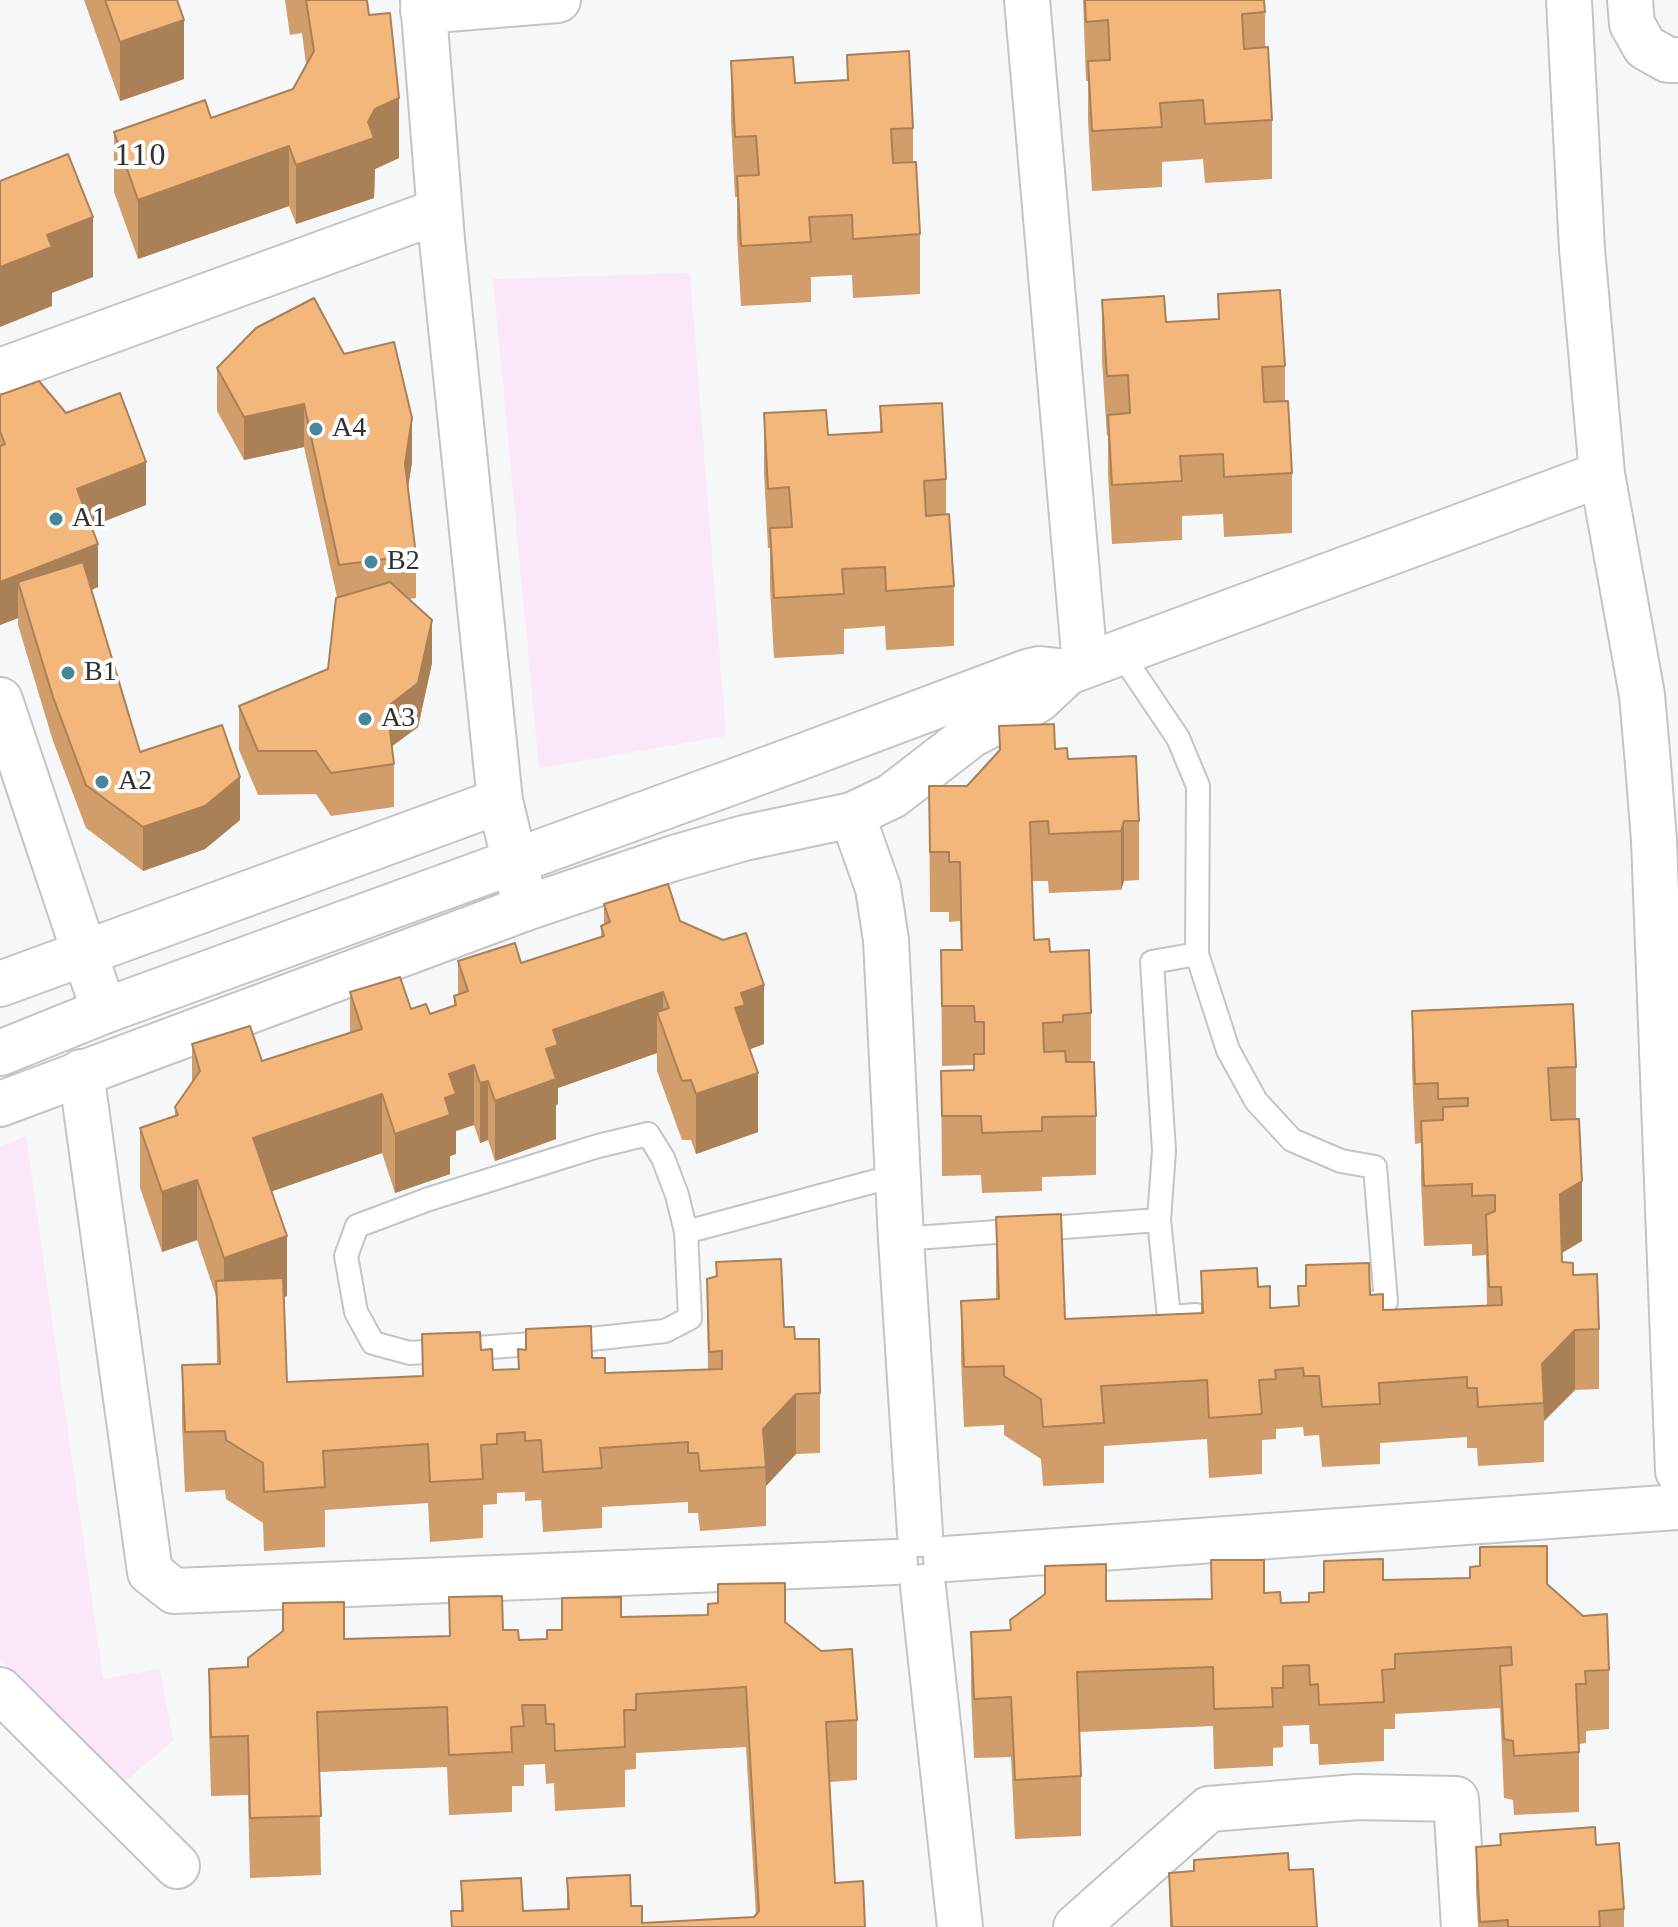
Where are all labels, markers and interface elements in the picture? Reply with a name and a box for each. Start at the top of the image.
district label: 110 [115,138,167,176]
place label: A4 [332,412,366,446]
marker: A4 [307,420,325,438]
place label: A1 [72,502,106,536]
marker: A1 [47,510,65,528]
place label: B2 [387,545,420,579]
marker: B2 [362,553,380,571]
place label: B1 [84,656,117,690]
marker: B1 [59,664,77,682]
place label: A3 [381,702,415,736]
marker: A3 [356,710,374,728]
place label: A2 [118,765,152,799]
marker: A2 [93,773,111,791]

